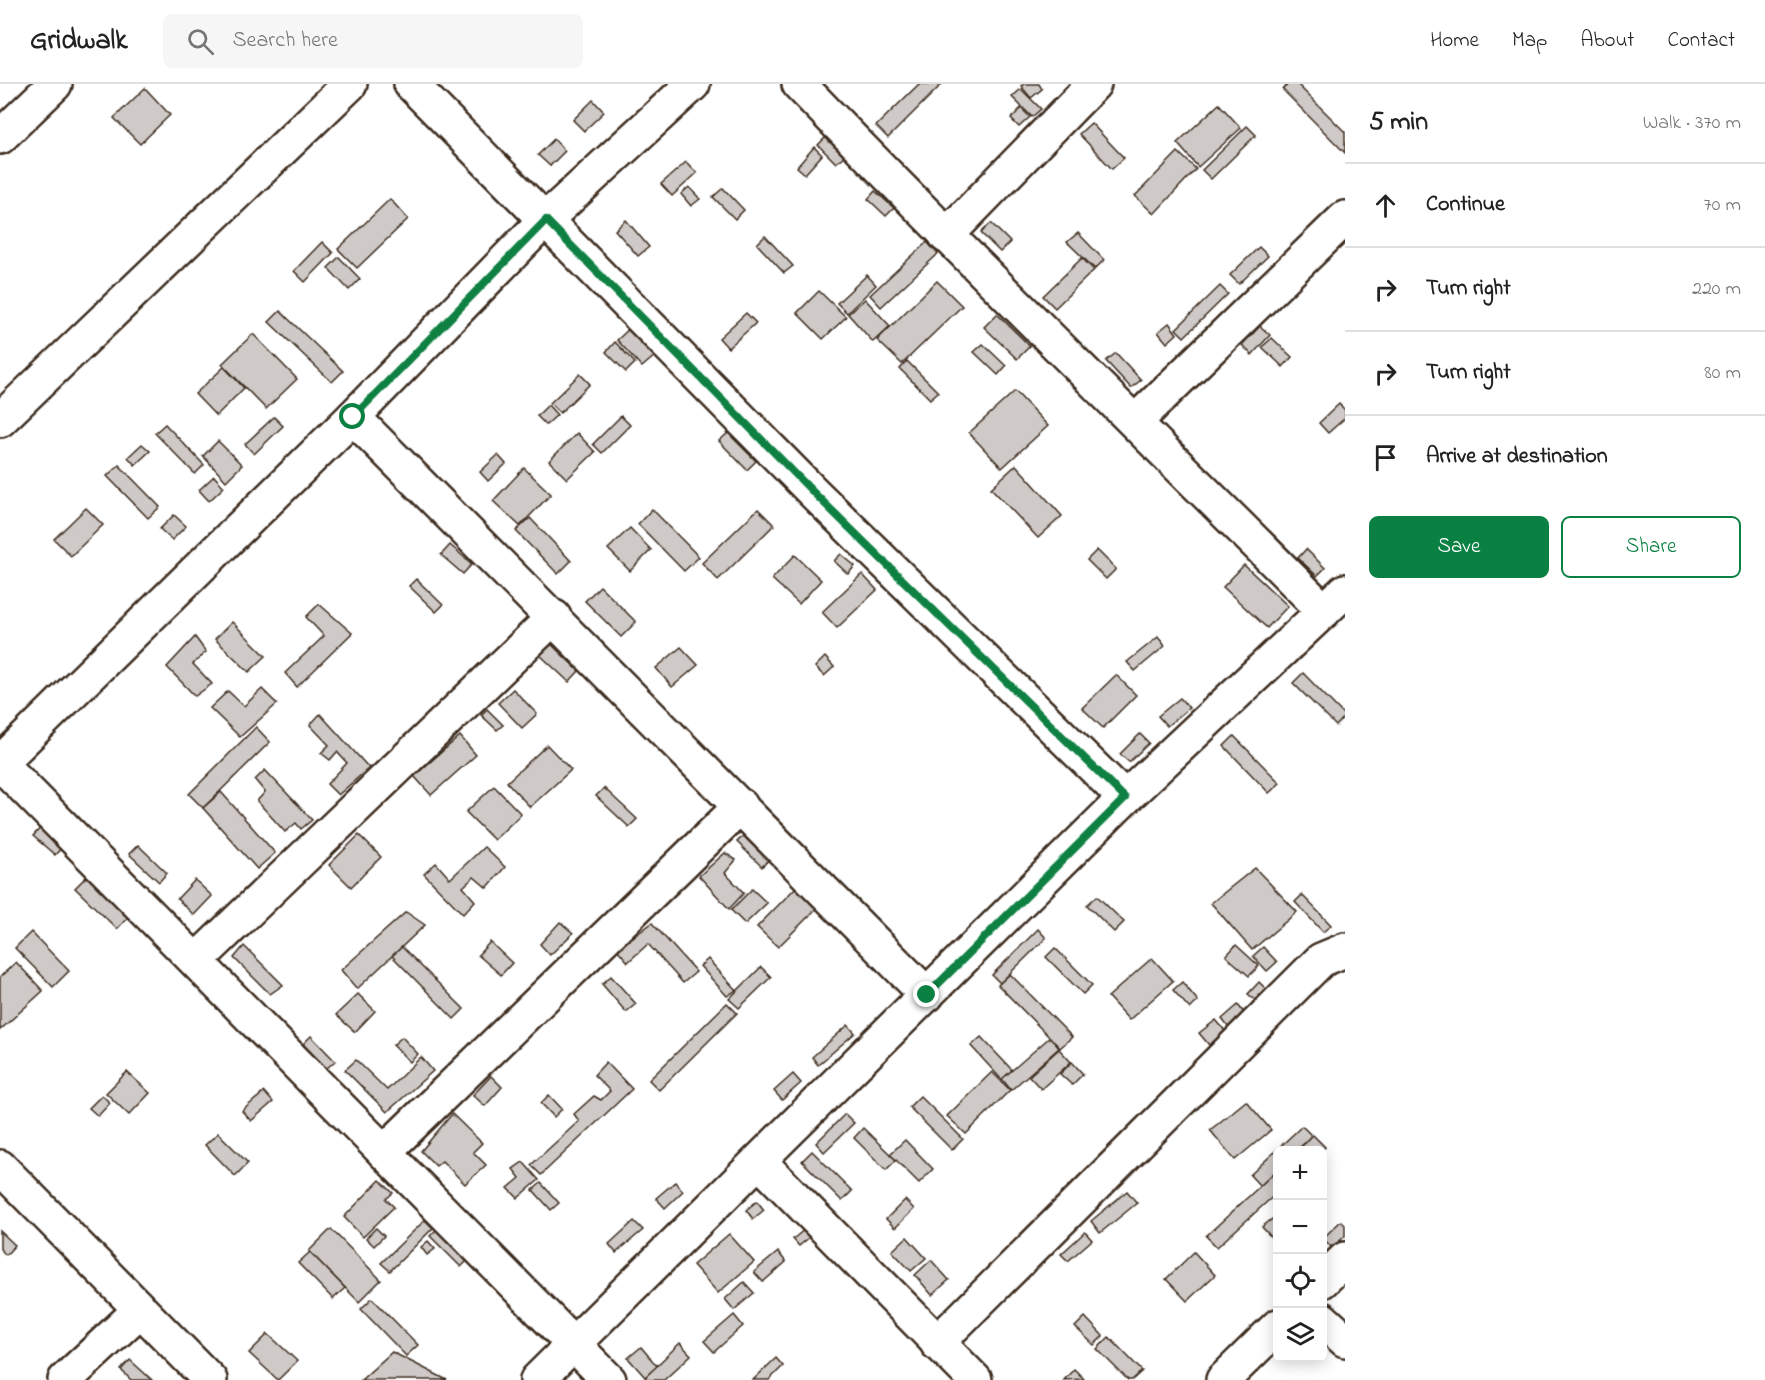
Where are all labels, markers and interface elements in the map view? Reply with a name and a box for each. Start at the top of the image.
search box [163,14,583,68]
text: Gridwalk [30,21,127,62]
icon: search [184,25,217,58]
text: Search here [232,25,338,57]
text: Home [1430,26,1479,56]
text: Map [1512,26,1547,56]
text: About [1580,26,1634,56]
text: Contact [1667,26,1735,56]
text: 5 min [1369,104,1428,142]
text: Walk · 370 m [1643,109,1741,138]
icon: ahead [1369,189,1402,222]
text: Continue [1426,189,1505,221]
text: 70 m [1704,191,1741,220]
icon: right [1369,273,1402,306]
text: Turn right [1426,273,1511,305]
text: 220 m [1692,275,1741,304]
icon: right [1369,357,1402,390]
text: Turn right [1426,357,1511,389]
text: 80 m [1704,359,1741,388]
route start [339,403,365,429]
icon: arrive [1369,441,1402,474]
text: Arrive at destination [1426,441,1608,473]
button: Save [1369,516,1549,578]
button: Share [1561,516,1741,578]
route end [913,981,939,1007]
map controls [1273,1146,1327,1362]
button: + [1273,1146,1327,1200]
button: − [1273,1200,1327,1254]
button: locate [1273,1254,1327,1308]
button: layers [1273,1308,1327,1362]

